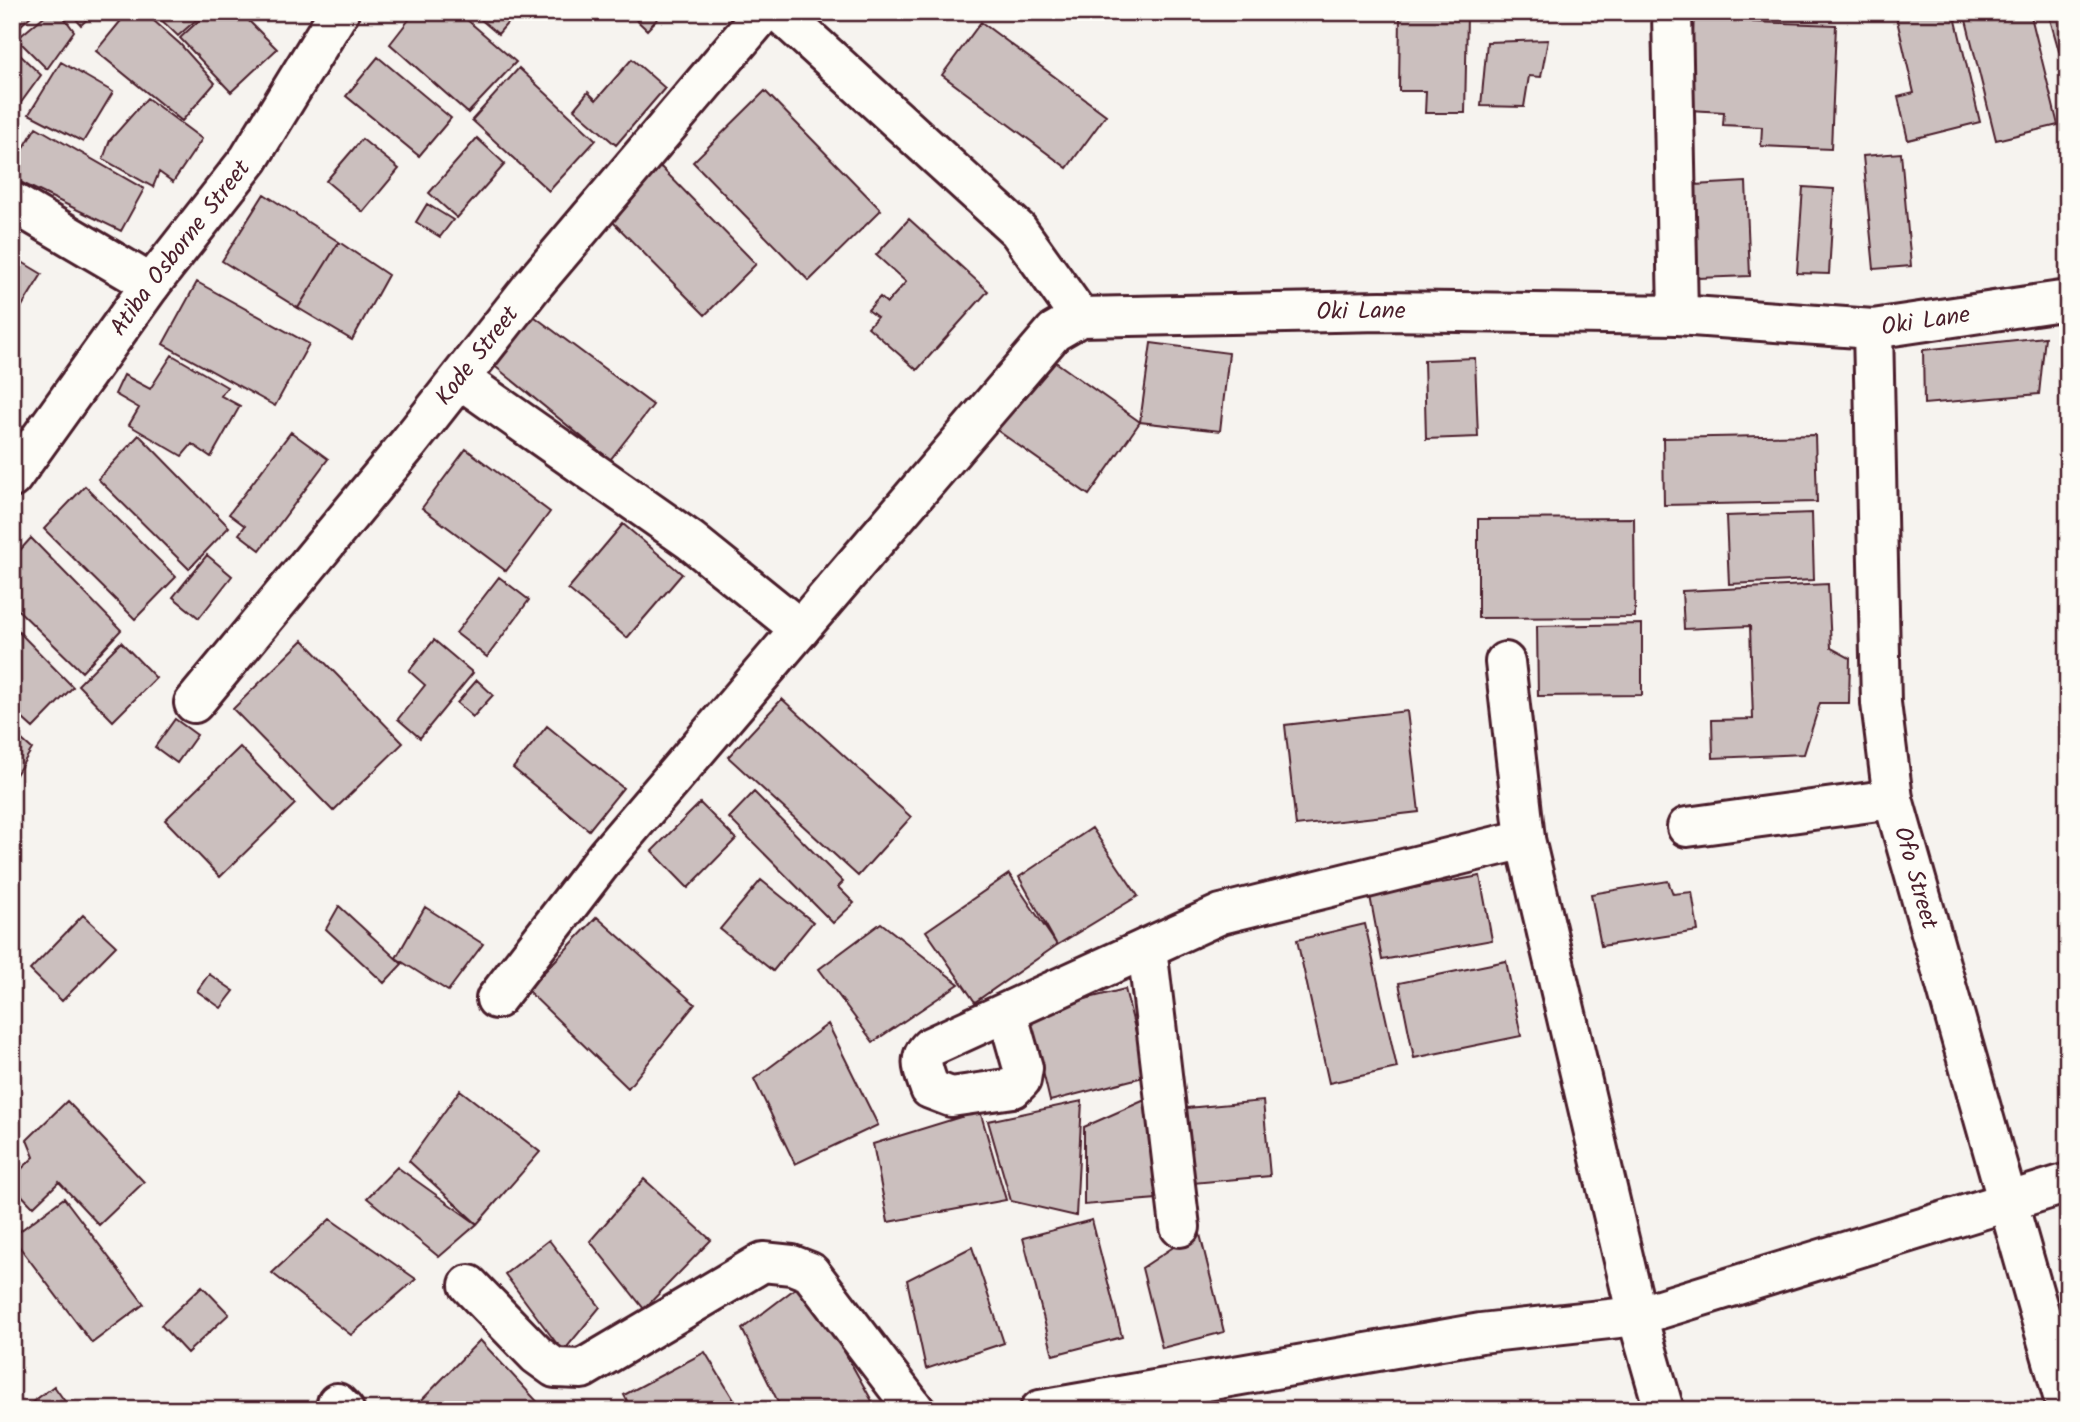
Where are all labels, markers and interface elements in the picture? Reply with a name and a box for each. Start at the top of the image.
street label: Atiba Osborne Street [100,151,261,345]
street label: Oki Lane [1316,291,1406,332]
street label: Oki Lane [1879,295,1973,347]
street label: Kode Street [425,297,530,415]
street label: Ofo Street [1882,822,1949,935]

